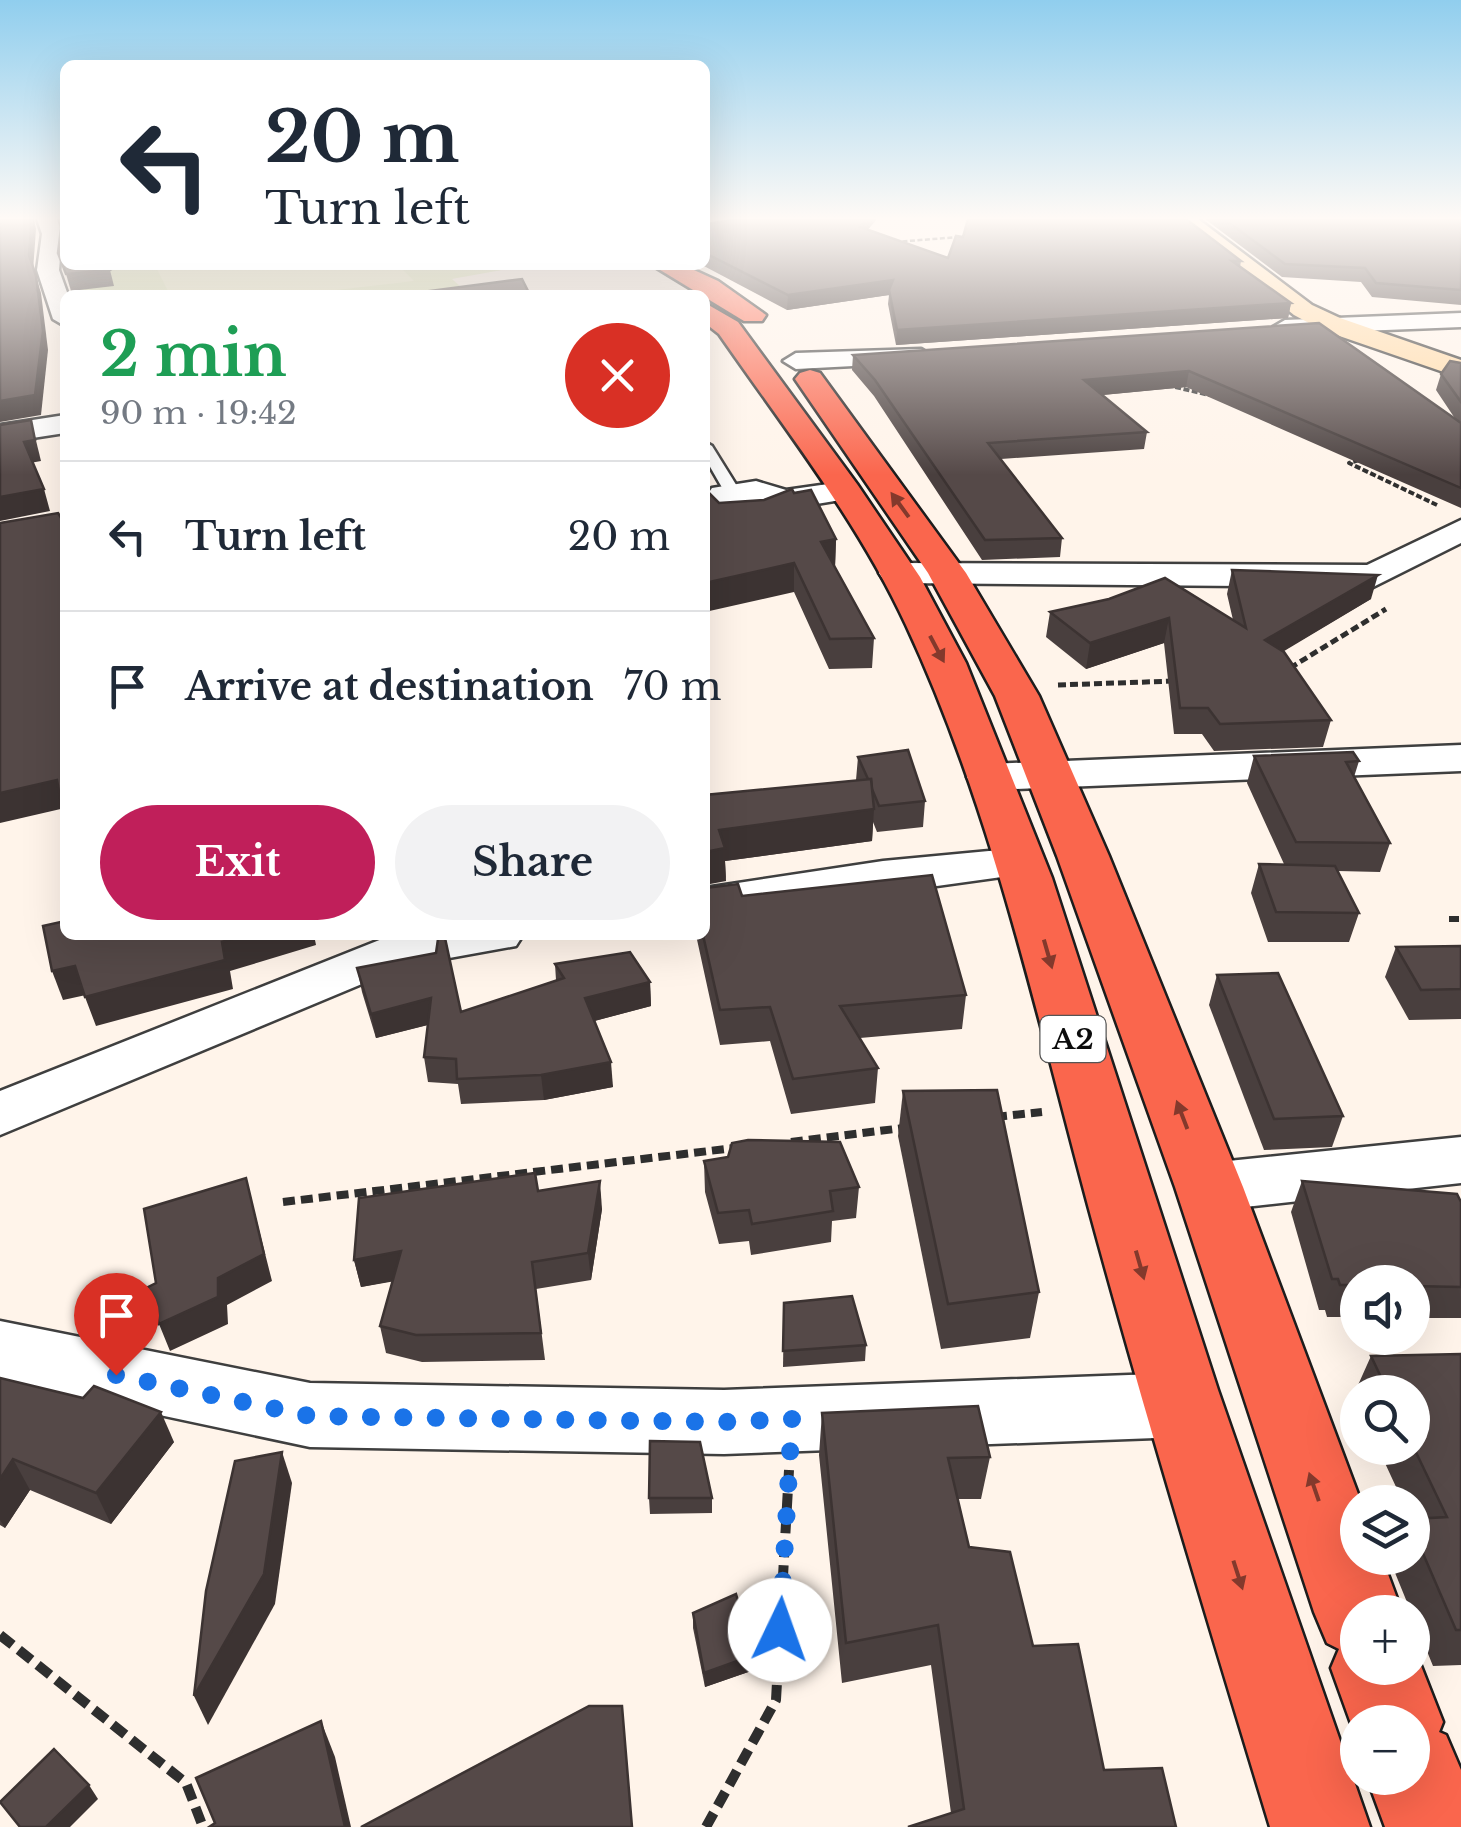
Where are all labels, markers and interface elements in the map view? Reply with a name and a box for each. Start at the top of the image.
text: 20 m [265,94,459,181]
icon: left [100,100,230,230]
text: Turn left [265,180,470,236]
text: 2 min [100,318,287,392]
button: close [565,323,670,428]
text: 90 m · 19:42 [100,393,297,433]
one-way arrow [891,491,911,518]
icon: left [100,509,155,564]
text: Turn left [185,513,366,560]
text: 20 m [568,513,670,560]
one-way arrow [929,634,946,663]
icon: arrive [100,659,155,714]
text: Arrive at destination [185,663,594,710]
text: 70 m [624,663,721,710]
button: Exit [100,805,375,920]
button: Share [395,805,670,920]
one-way arrow [1041,939,1056,969]
road number: A2 [1040,1016,1106,1062]
one-way arrow [1174,1100,1189,1130]
one-way arrow [1133,1251,1148,1281]
map controls [1340,1265,1430,1795]
button: sound [1340,1265,1430,1355]
pin [74,1273,159,1376]
icon: arrive [89,1288,144,1343]
button: search [1340,1375,1430,1465]
one-way arrow [1306,1472,1321,1502]
button: layers [1340,1485,1430,1575]
one-way arrow [1231,1561,1246,1591]
position arrow [728,1578,832,1682]
button: + [1340,1595,1430,1685]
button: − [1340,1705,1430,1795]

